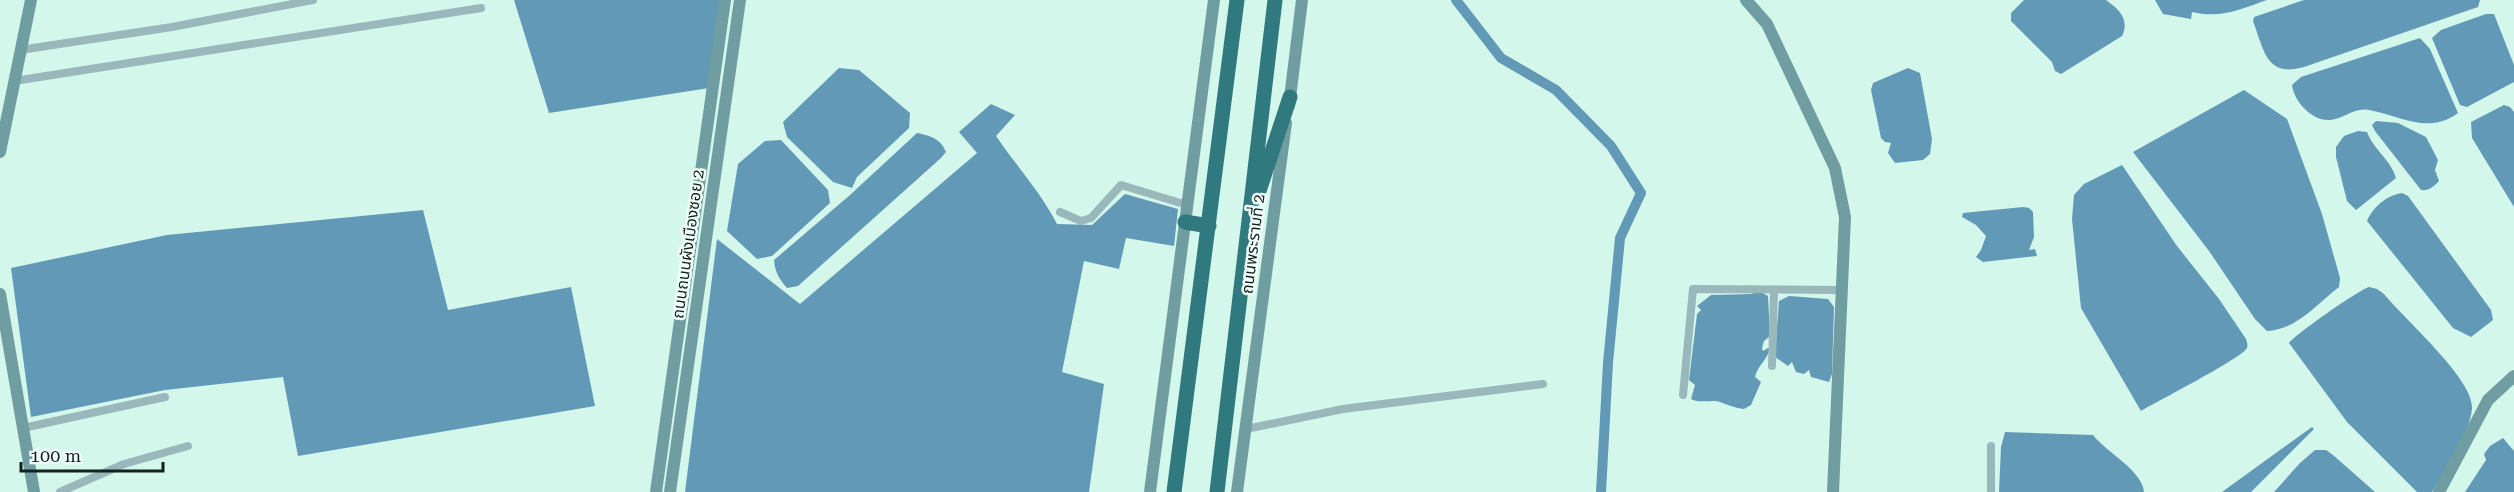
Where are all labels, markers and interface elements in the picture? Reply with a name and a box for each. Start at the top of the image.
street label: ถนนถนนผังเมืองซอย 2 [668,168,708,320]
street label: ถนนพระรามที่ 2 [1235,193,1269,295]
scale bar [21,435,164,473]
text: 100 m [30,445,81,466]

